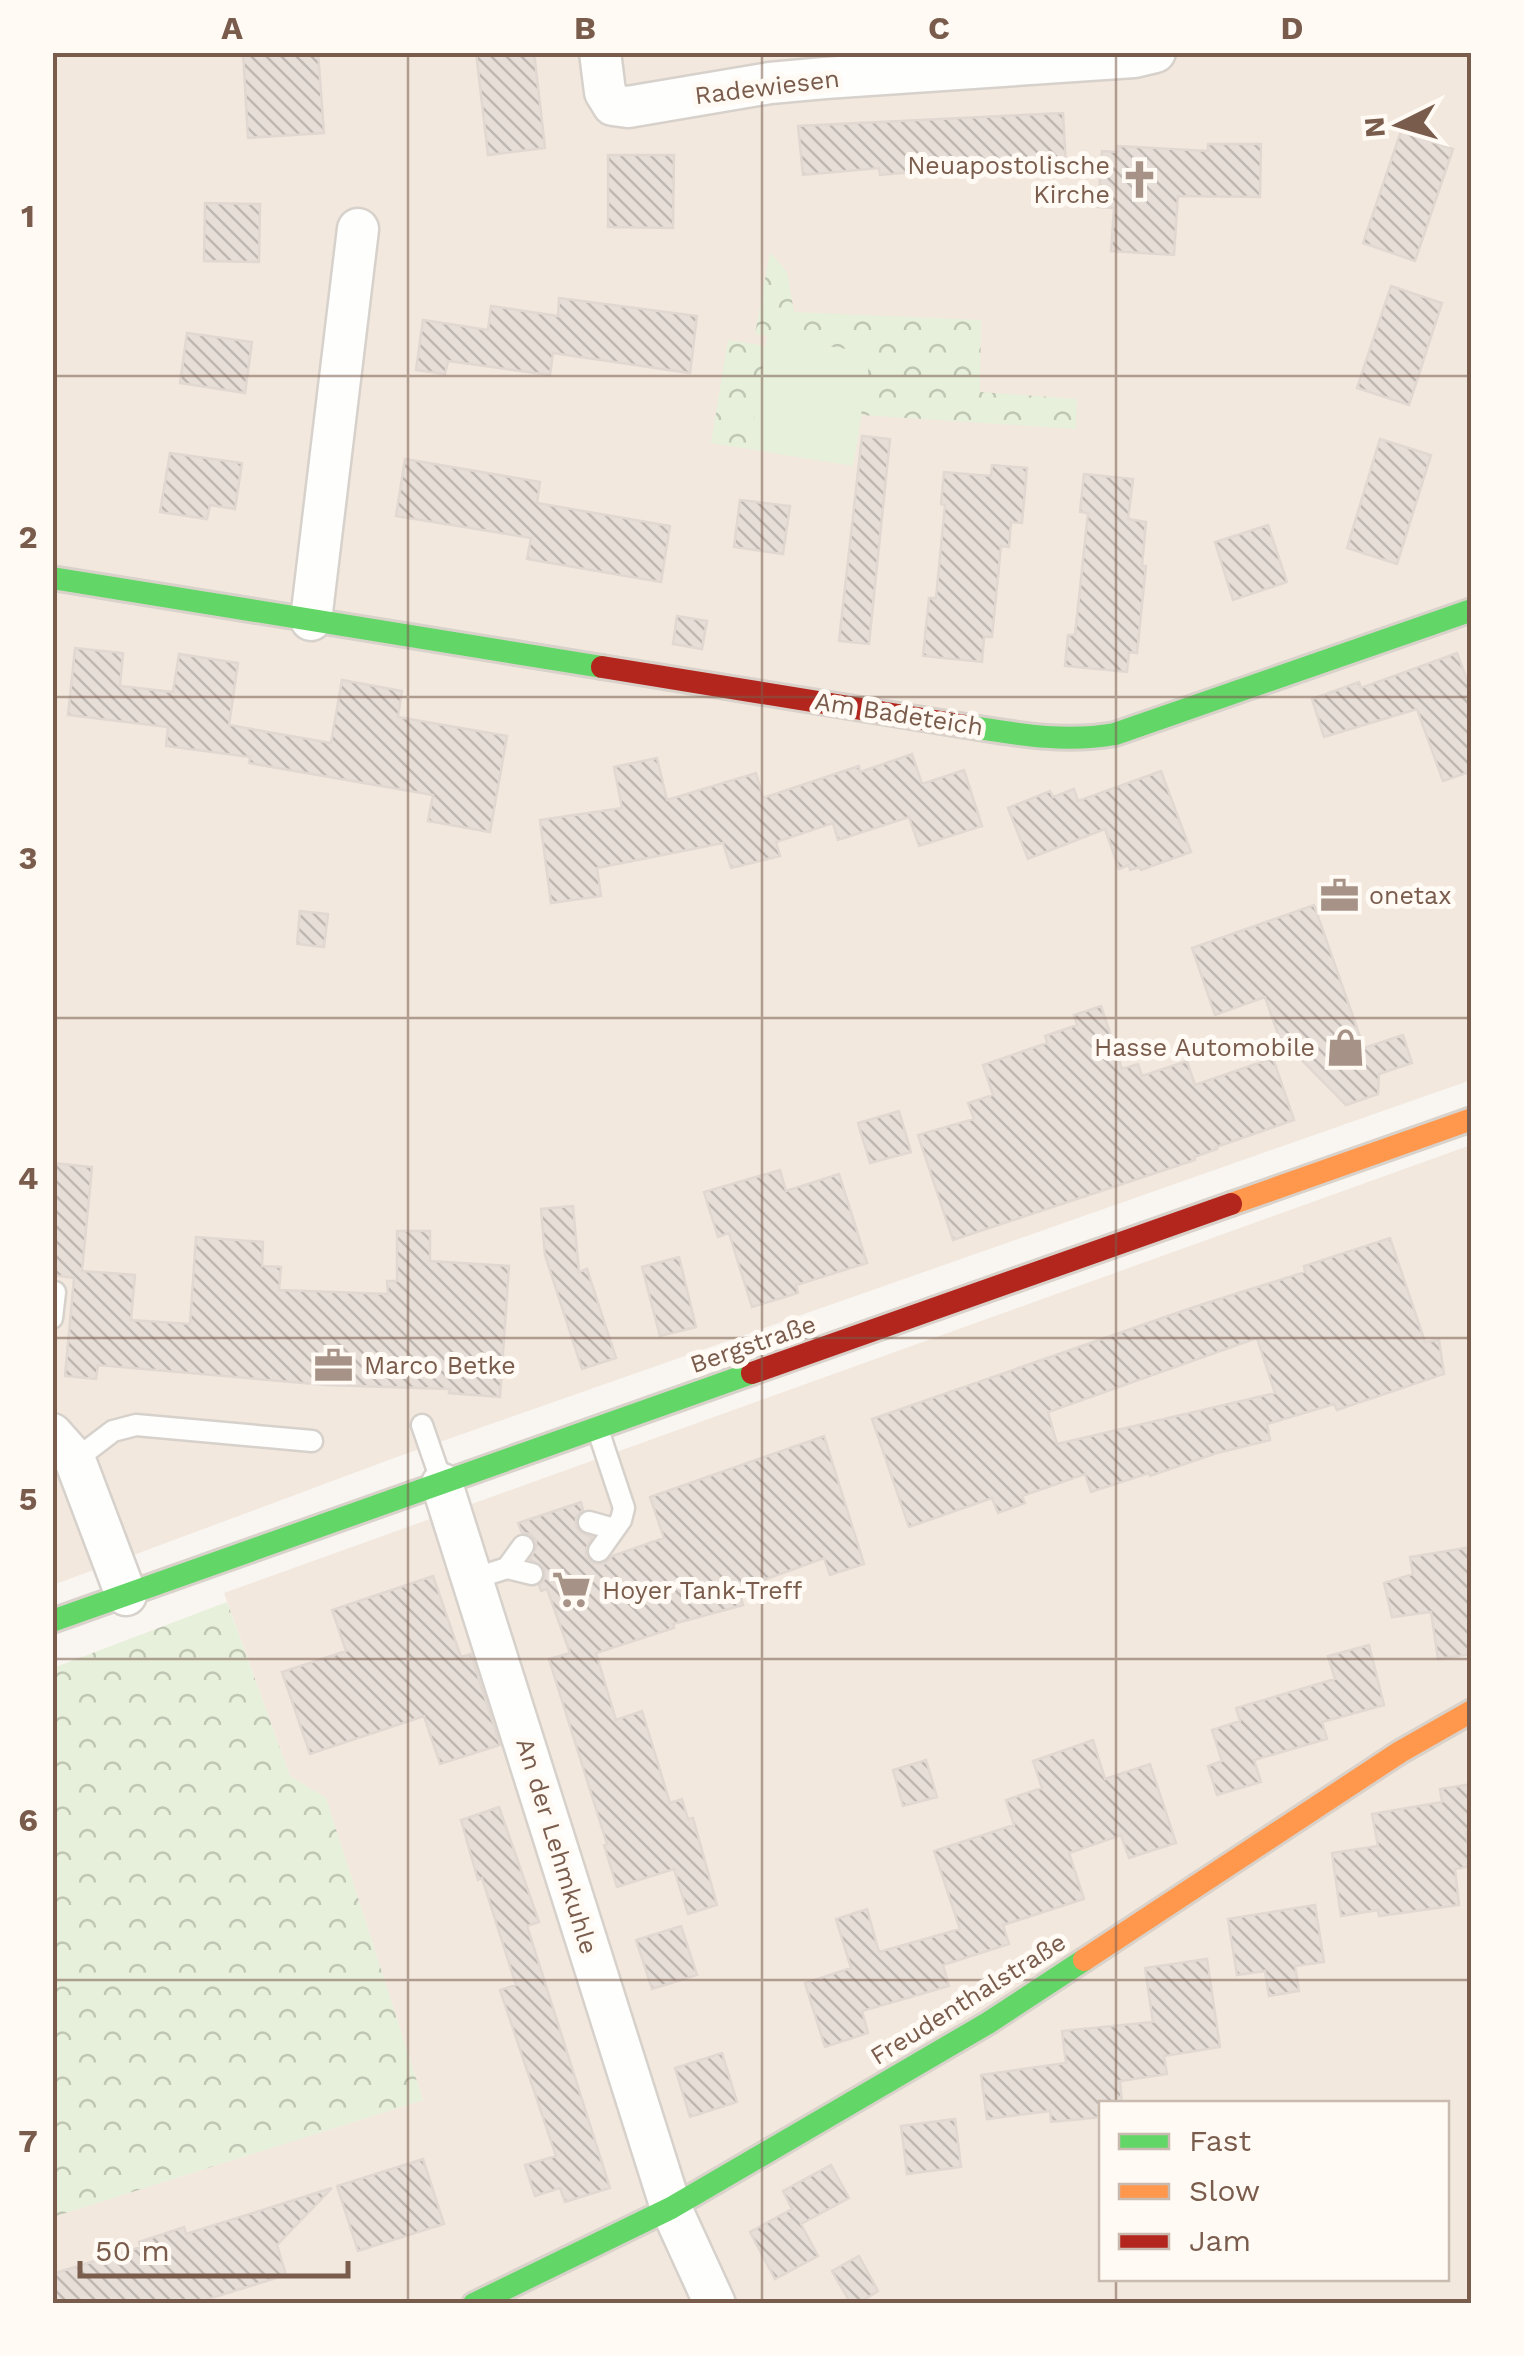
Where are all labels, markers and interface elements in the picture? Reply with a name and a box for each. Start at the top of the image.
text: A [221,9,243,47]
text: B [574,9,596,47]
text: C [928,9,950,47]
text: D [1281,9,1303,47]
street label: Radewiesen [693,64,841,110]
north arrow [1349,75,1449,175]
text: N [1357,115,1392,139]
place label: Neuapostolische Kirche [907,151,1110,209]
church icon: Neuapostolische Kirche [1119,158,1161,200]
text: 1 [21,197,35,235]
text: 2 [18,518,38,556]
street label: Am Badeteich [813,686,985,742]
text: 3 [19,839,37,877]
office icon: onetax [1318,874,1360,916]
place label: onetax [1369,881,1451,910]
shop icon: Hasse Automobile [1324,1026,1366,1068]
place label: Hasse Automobile [1094,1033,1315,1062]
text: 4 [18,1159,38,1197]
street label: Bergstraße [686,1309,820,1379]
office icon: Marco Betke [313,1344,355,1386]
place label: Marco Betke [364,1351,516,1380]
text: 5 [19,1480,37,1518]
supermarket icon: Hoyer Tank-Treff [551,1569,593,1611]
place label: Hoyer Tank-Treff [602,1576,803,1605]
street label: An der Lehmkuhle [510,1735,604,1957]
text: 6 [18,1801,38,1839]
street label: Freudenthalstraße [865,1927,1071,2071]
legend [1099,2101,1449,2281]
text: 7 [18,2122,38,2160]
text: Fast [1189,2123,1252,2158]
text: Slow [1189,2173,1260,2208]
scale bar [80,2216,348,2278]
text: Jam [1189,2223,1251,2258]
text: 50 m [95,2233,170,2268]

